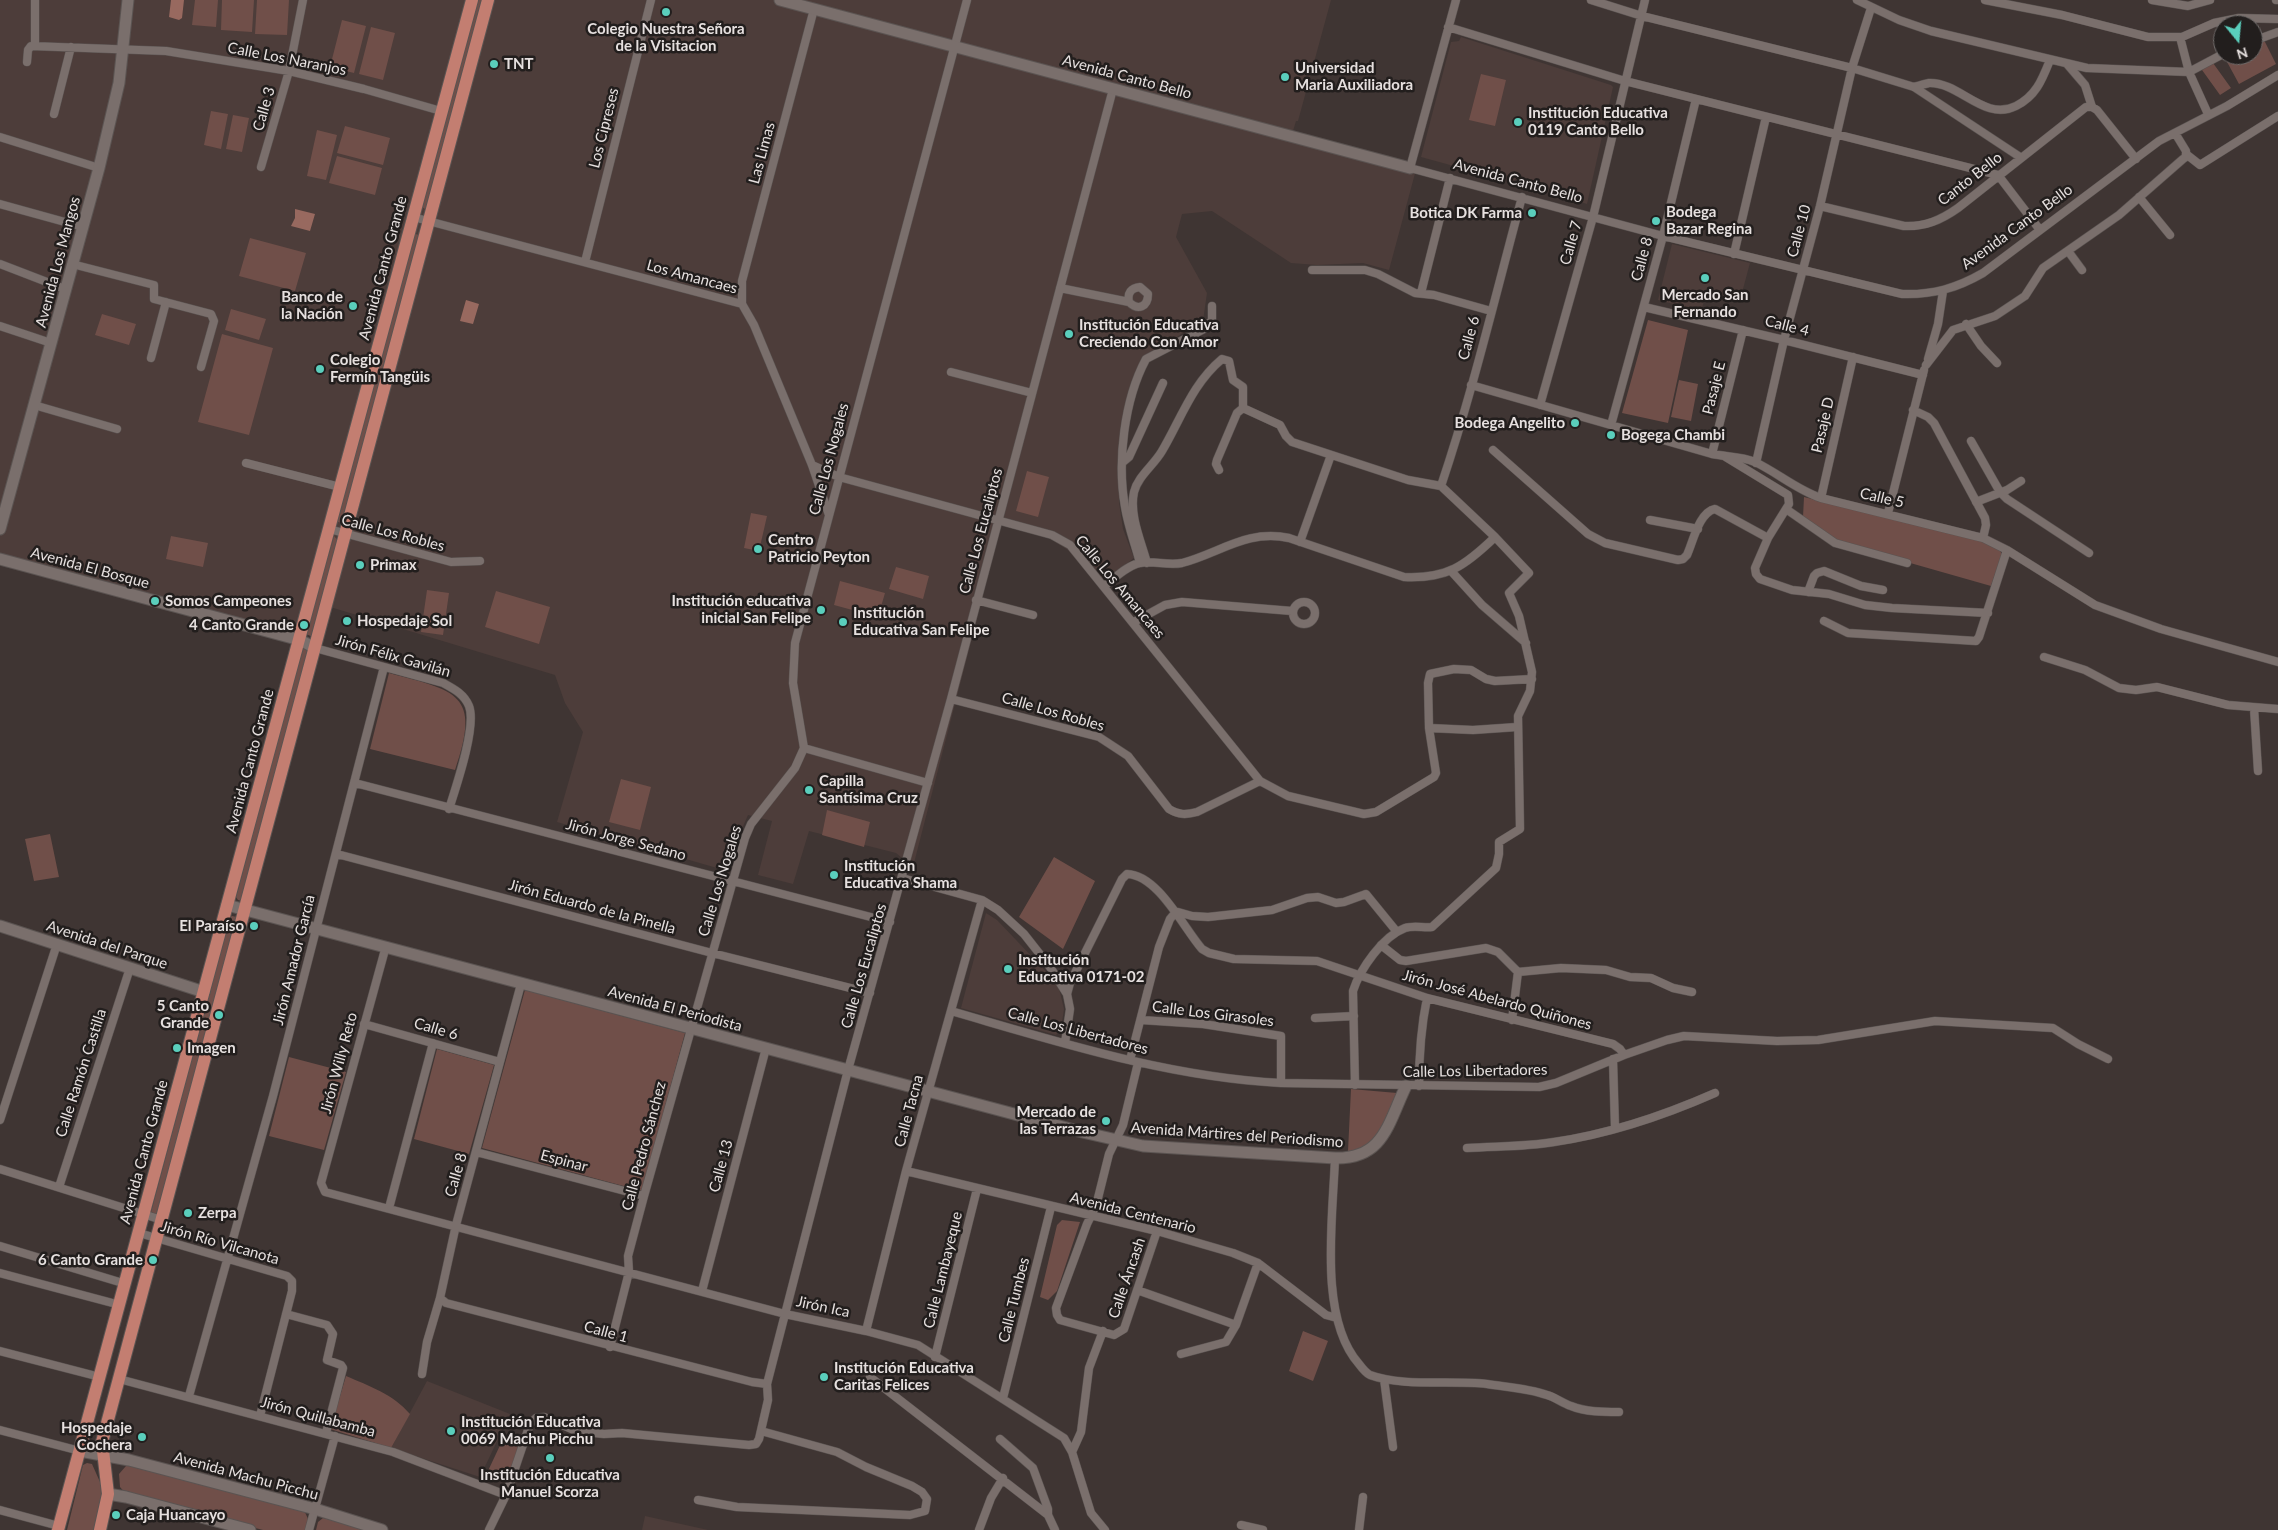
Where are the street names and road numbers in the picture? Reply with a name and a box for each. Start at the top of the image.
street label: Calle Los Naranjos [226,39,348,79]
street label: Avenida Canto Bello [1060,51,1194,103]
street label: Calle 3 [249,85,279,133]
street label: Los Cipreses [585,86,623,170]
street label: Las Limas [745,120,779,186]
street label: Canto Bello [1934,148,2006,210]
street label: Avenida Canto Bello [1451,155,1585,207]
street label: Avenida Canto Bello [1958,181,2076,273]
street label: Avenida Canto Grande [355,194,411,342]
street label: Avenida Los Mangos [32,195,84,329]
street label: Calle 10 [1783,203,1815,259]
street label: Calle 7 [1556,219,1586,267]
street label: Calle 8 [1627,235,1657,283]
street label: Los Amancaes [645,256,739,298]
street label: Calle 4 [1763,312,1811,340]
street label: Calle 6 [1454,314,1484,362]
street label: Pasaje E [1699,360,1729,416]
street label: Pasaje D [1808,395,1838,455]
street label: Calle Los Nogales [805,401,853,517]
street label: Calle Los Eucaliptos [956,466,1006,596]
street label: Calle 5 [1858,484,1906,512]
street label: Calle Los Robles [339,511,447,555]
street label: Calle Los Amancaes [1071,532,1169,642]
street label: Avenida El Bosque [29,544,151,592]
street label: Jirón Félix Gavilán [333,631,453,681]
street label: Avenida Canto Grande [222,687,278,835]
street label: Calle Los Robles [1000,689,1106,735]
street label: Jirón Jorge Sedano [564,815,688,865]
street label: Calle Los Nogales [695,823,745,939]
street label: Jirón Eduardo de la Pinella [506,876,678,938]
street label: Jirón Amador García [269,893,319,1027]
street label: Calle Los Eucaliptos [838,901,890,1031]
street label: Avenida del Parque [44,917,170,973]
street label: Jirón José Abelardo Quiñones [1400,966,1594,1034]
street label: Avenida El Periodista [606,982,744,1036]
street label: Calle Los Girasoles [1151,998,1275,1030]
street label: Calle Los Libertadores [1006,1004,1150,1058]
street label: Calle Ramón Castilla [52,1007,110,1139]
street label: Jirón Willy Reto [317,1010,361,1116]
street label: Calle 6 [412,1014,460,1044]
street label: Calle Los Libertadores [1403,1061,1547,1081]
street label: Calle Tacna [891,1073,927,1149]
street label: Avenida Canto Grande [116,1078,172,1226]
street label: Calle Pedro Sánchez [618,1080,670,1212]
street label: Avenida Mártires del Periodismo [1130,1119,1344,1151]
street label: Calle 13 [705,1138,737,1194]
street label: Espinar [538,1146,590,1176]
street label: Calle 8 [441,1151,471,1199]
street label: Avenida Centenario [1068,1189,1198,1237]
street label: Calle Lambayeque [920,1210,966,1330]
street label: Jirón Río Vilcanota [159,1217,281,1269]
street label: Calle Áncash [1105,1235,1149,1321]
street label: Calle Tumbes [995,1256,1033,1344]
street label: Jirón Ica [795,1293,851,1321]
street label: Calle 1 [582,1317,630,1347]
street label: Jirón Quillabamba [259,1393,377,1441]
street label: Avenida Machu Picchu [172,1448,320,1504]

